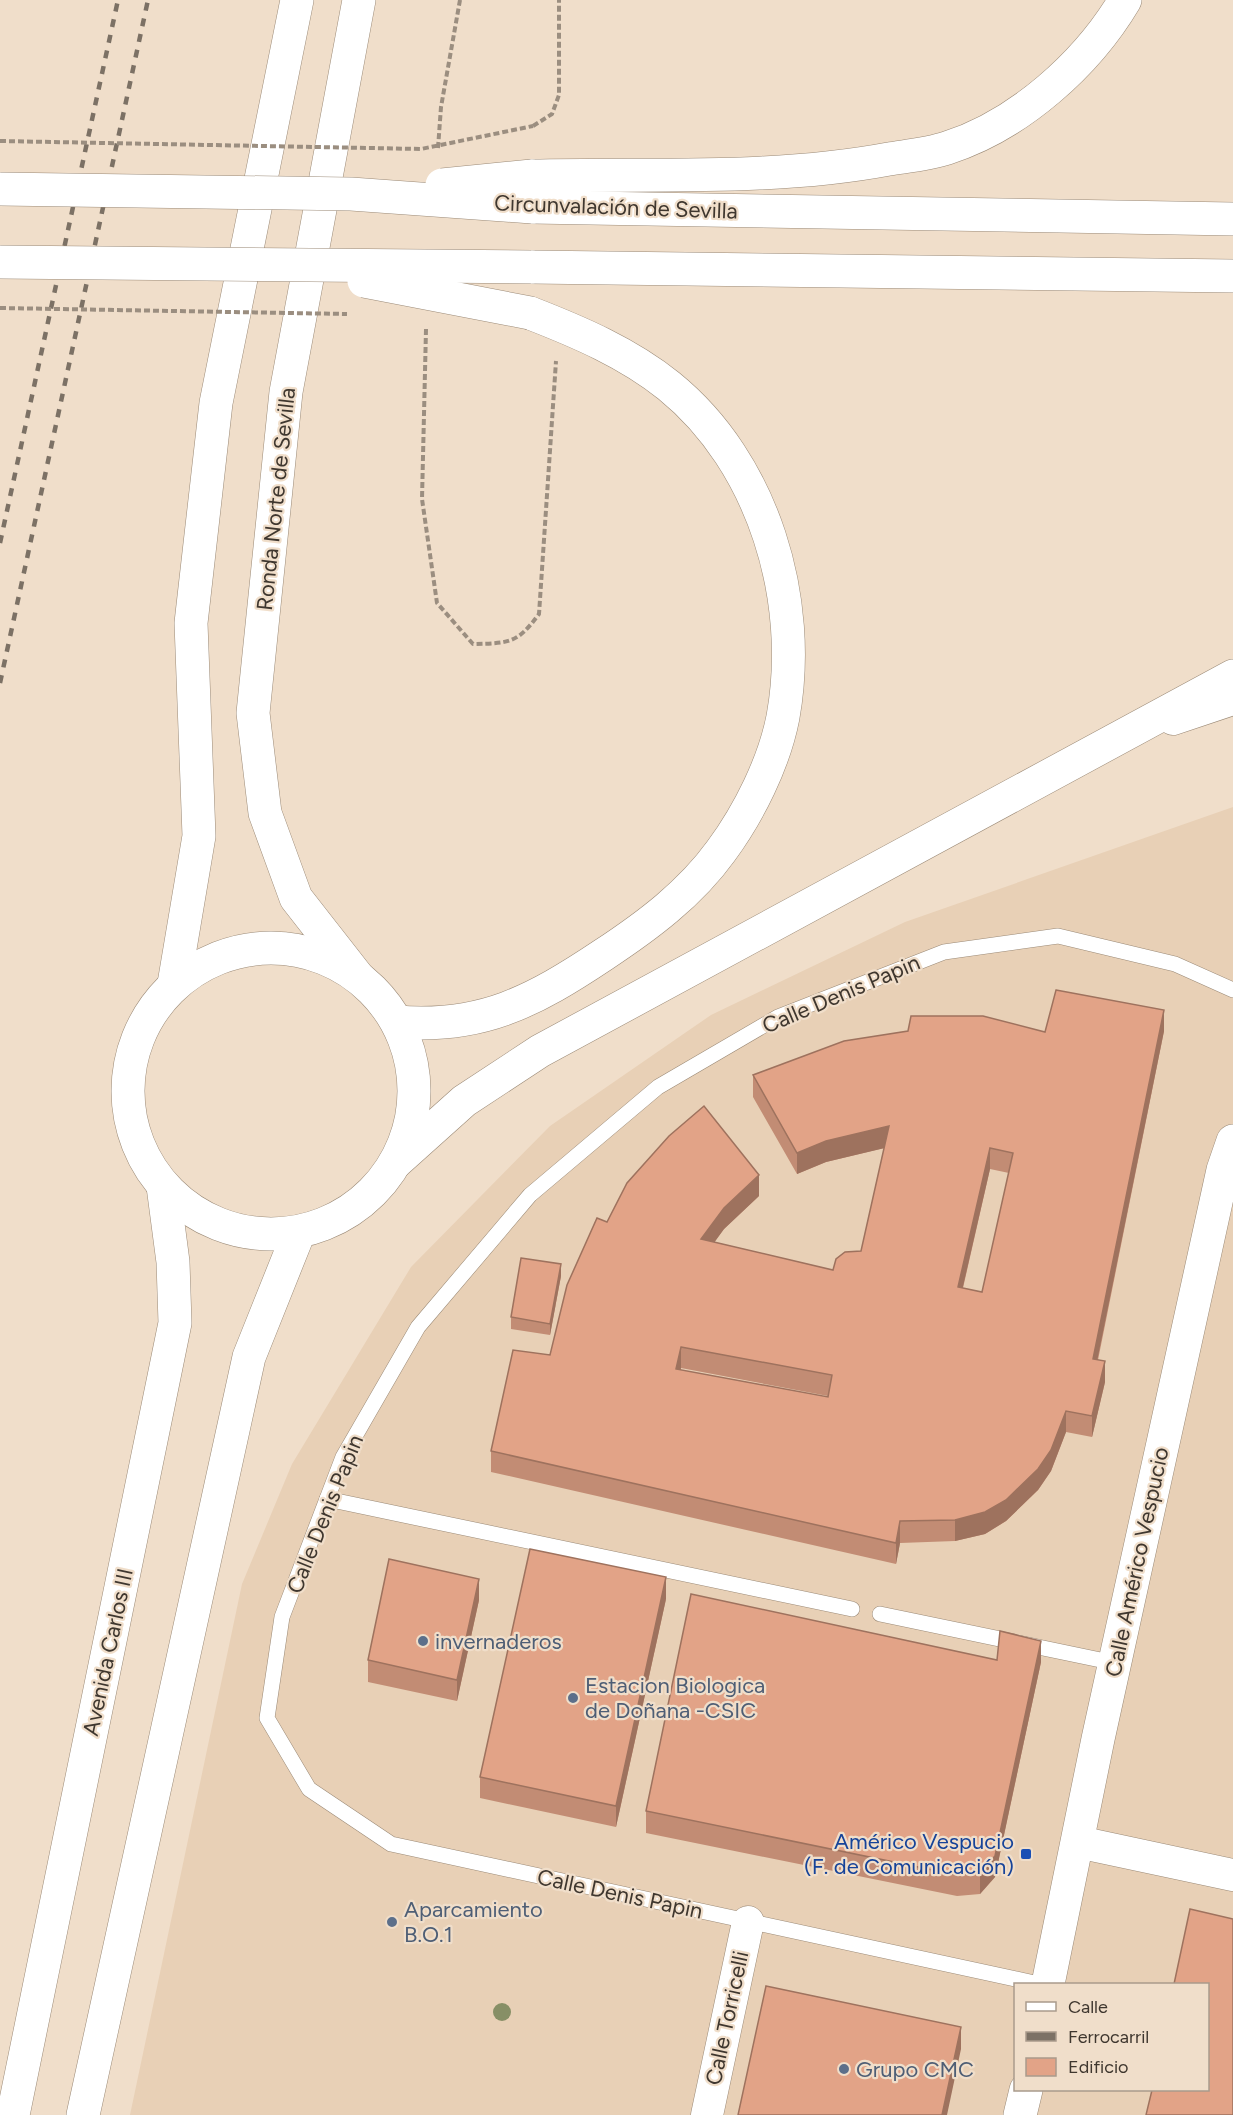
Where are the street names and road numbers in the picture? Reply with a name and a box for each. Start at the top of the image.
street label: Circunvalación de Sevilla [494,189,738,225]
street label: Ronda Norte de Sevilla [251,386,301,612]
street label: Calle Denis Papin [758,949,924,1039]
street label: Calle Denis Papin [281,1431,369,1597]
street label: Calle Américo Vespucio [1099,1445,1175,1679]
street label: Avenida Carlos III [77,1566,139,1738]
street label: Calle Denis Papin [535,1863,705,1925]
street label: Calle Torricelli [700,1948,754,2088]

